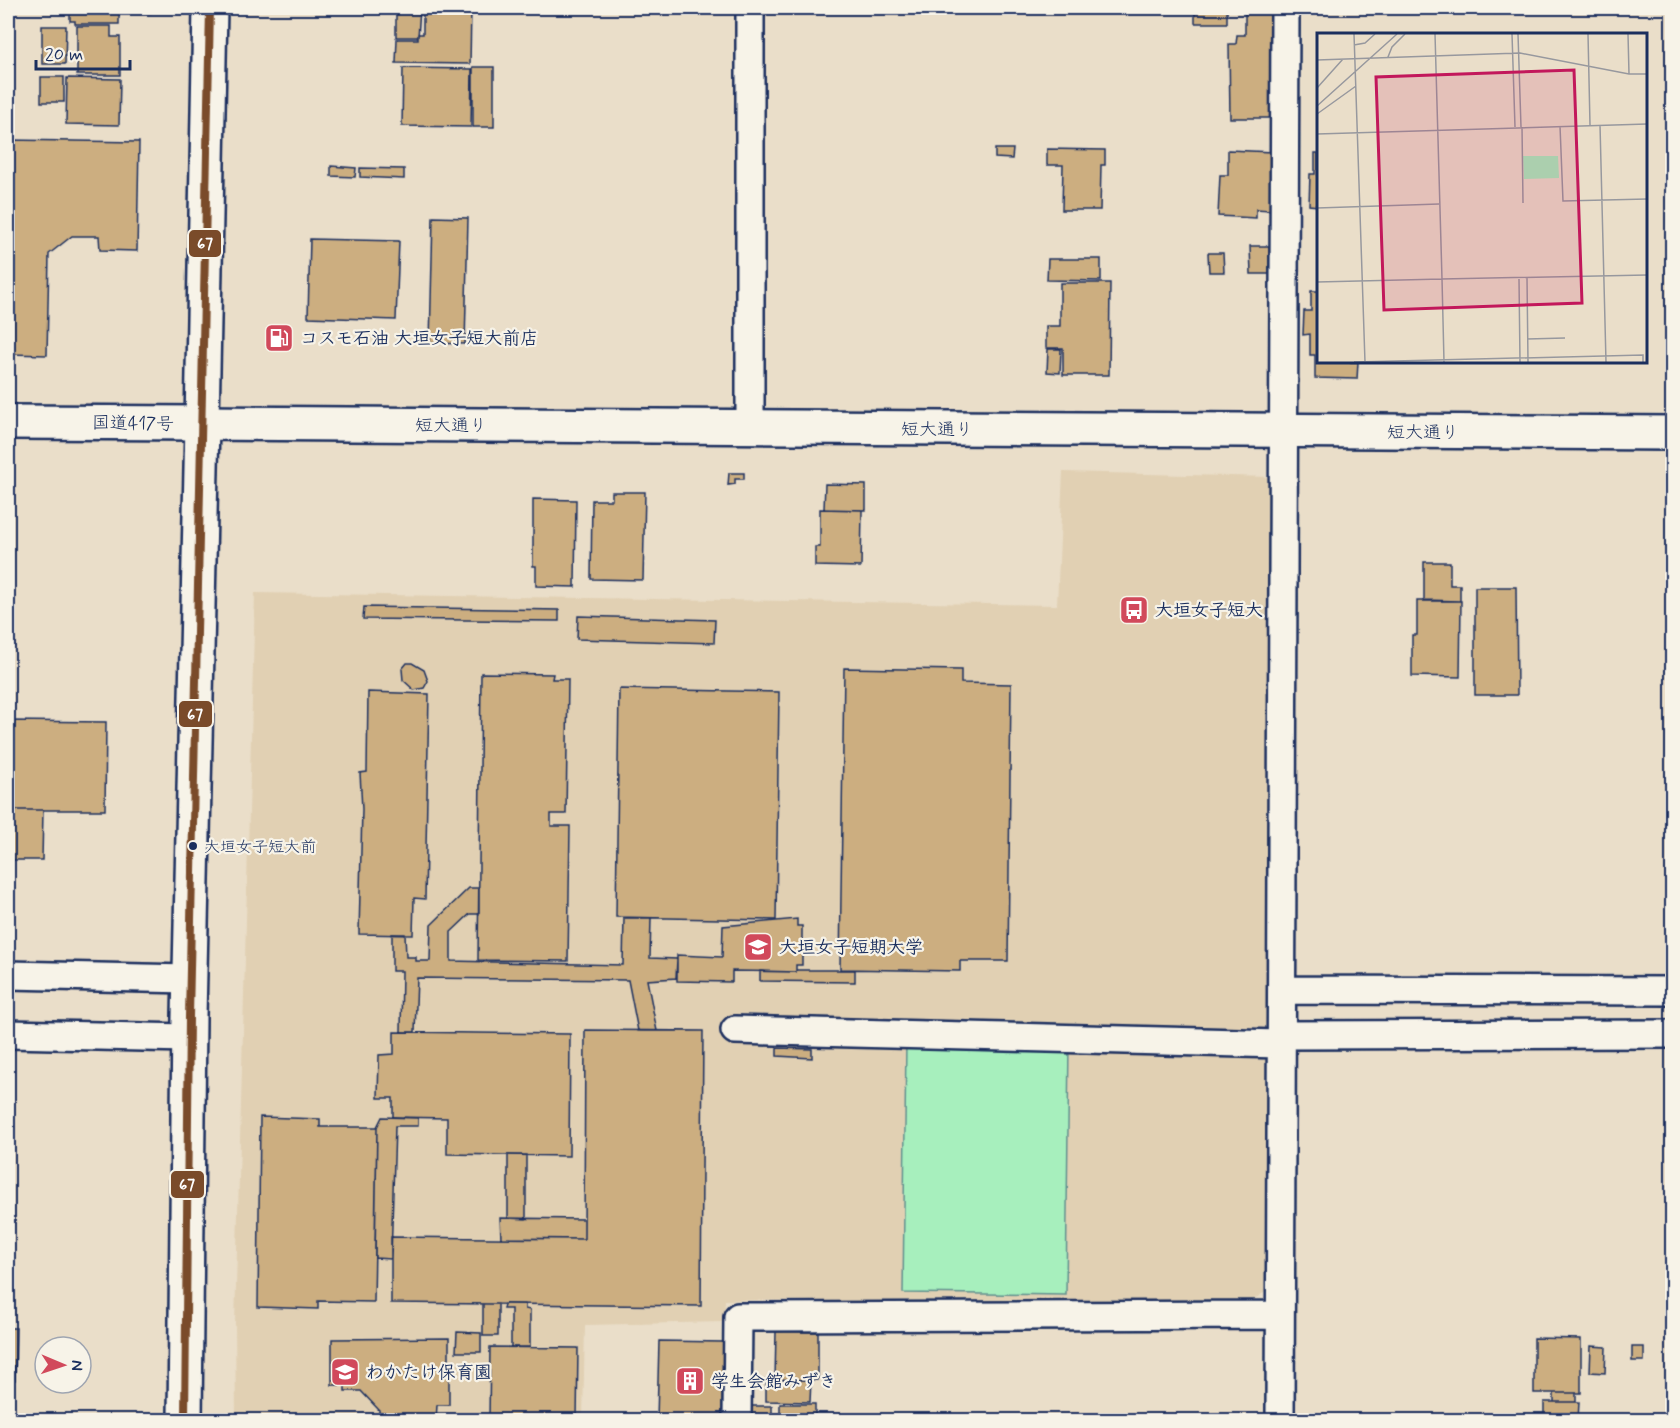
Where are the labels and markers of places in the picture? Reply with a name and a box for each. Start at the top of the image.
fuel station icon: コスモ石油 大垣女子短大前店 [263,322,295,354]
place label: コスモ石油 大垣女子短大前店 [300,327,538,351]
bus stop icon: 大垣女子短大 [1118,594,1150,626]
place label: 大垣女子短大 [1155,599,1263,623]
place label: 大垣女子短大前 [204,837,316,858]
marker: 大垣女子短大前 [187,840,199,852]
school or university icon: 大垣女子短期大学 [742,931,774,963]
place label: 大垣女子短期大学 [779,936,923,960]
school or university icon: わかたけ保育園 [329,1356,361,1388]
place label: わかたけ保育園 [366,1361,492,1385]
building icon: 学生会館みずき [674,1365,706,1397]
place label: 学生会館みずき [711,1370,837,1394]

